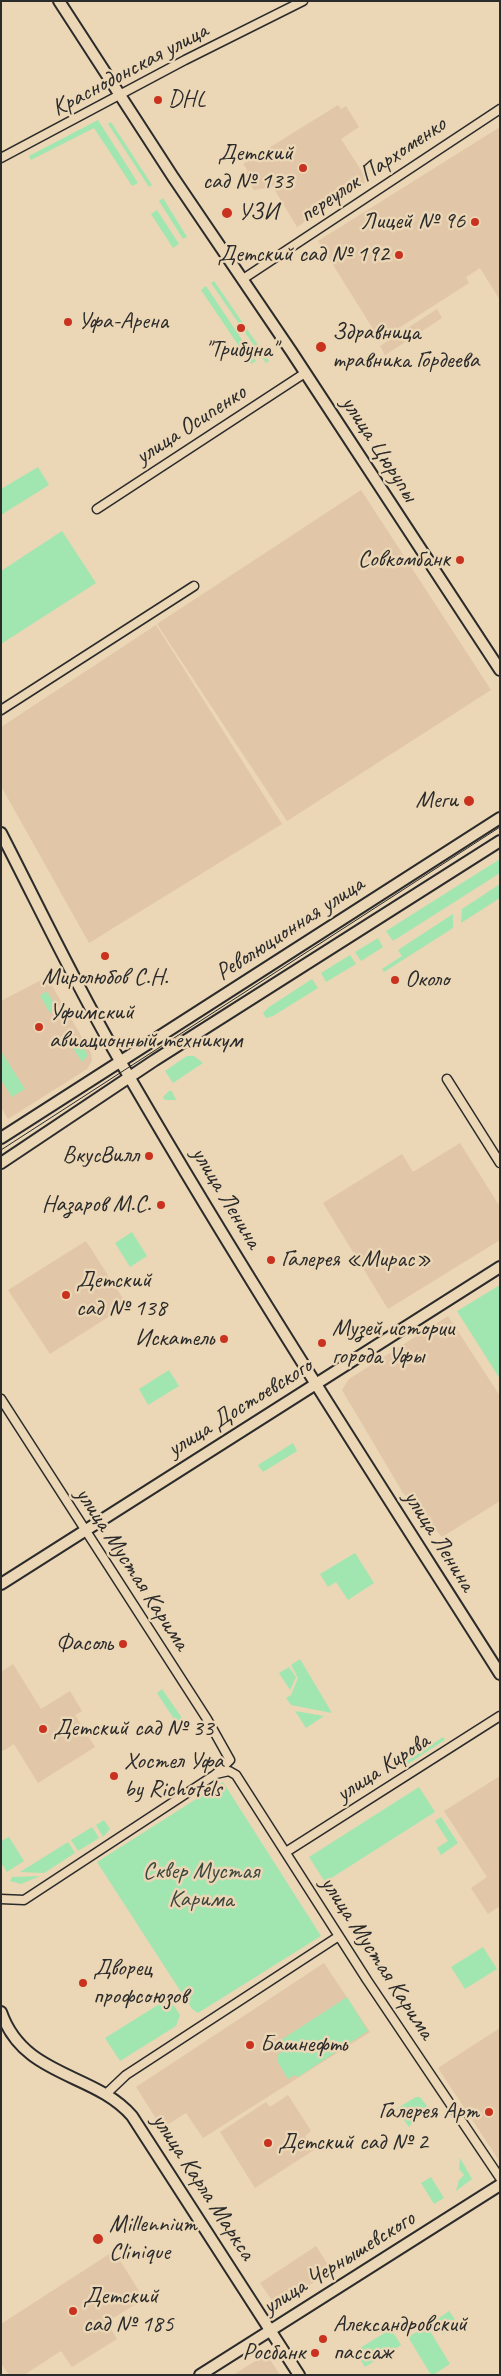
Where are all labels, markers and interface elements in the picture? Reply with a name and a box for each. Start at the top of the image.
street label: Краснодонская улица [47,17,213,123]
place label: DHL [168,86,206,114]
marker: DHL [152,94,164,106]
street label: переулок Пархоменко [294,110,452,230]
place label: Детский сад № 133 [203,140,293,196]
marker: Детский сад № 133 [297,162,309,174]
place label: УЗИ [238,199,278,227]
marker: УЗИ [220,206,234,220]
place label: Лицей № 96 [361,208,465,236]
marker: Лицей № 96 [469,216,481,228]
place label: Детский сад № 192 [218,241,389,269]
marker: Детский сад № 192 [393,249,405,261]
place label: Уфа-Арена [78,308,168,336]
marker: Уфа-Арена [62,316,74,328]
place label: Здравница травника Гордеева [332,319,479,375]
marker: "Трибуна" [235,322,247,334]
place label: "Трибуна" [205,336,277,364]
marker: Здравница травника Гордеева [314,340,328,354]
street label: улица Осипенко [130,379,252,471]
street label: улица Цюрупы [334,391,424,507]
place label: Совкомбанк [358,546,450,574]
marker: Совкомбанк [454,554,466,566]
place label: Меги [416,787,458,815]
marker: Меги [462,794,476,808]
street label: Революционная улица [210,870,370,988]
marker: Миролюбов С.Н. [99,950,111,962]
place label: Миролюбов С.Н. [42,964,168,992]
place label: Около [405,966,449,994]
marker: Около [389,974,401,986]
place label: Уфимский авиационный техникум [49,999,242,1055]
marker: Уфимский авиационный техникум [33,1021,45,1033]
place label: ВкусВилл [62,1142,139,1170]
street label: улица Ленина [184,1142,268,1254]
marker: ВкусВилл [143,1150,155,1162]
place label: Назаров М.С. [42,1191,151,1219]
marker: Назаров М.С. [155,1199,167,1211]
place label: Галерея «Мирас» [281,1246,431,1274]
marker: Галерея «Мирас» [265,1254,277,1266]
place label: Детский сад № 138 [76,1267,166,1323]
marker: Детский сад № 138 [60,1289,72,1301]
place label: Музей истории города Уфы [332,1315,454,1371]
place label: Искатель [135,1325,214,1353]
marker: Искатель [218,1333,230,1345]
marker: Музей истории города Уфы [316,1337,328,1349]
street label: улица Достоевского [162,1352,318,1464]
street label: улица Мустая Карима [69,1482,195,1656]
street label: улица Ленина [397,1485,481,1597]
place label: Фасоль [56,1630,113,1658]
marker: Фасоль [117,1638,129,1650]
place label: Детский сад № 33 [53,1715,214,1743]
marker: Детский сад № 33 [37,1723,49,1735]
street label: улица Кирова [331,1727,435,1809]
place label: Хостел Уфа by Richotels [124,1748,223,1804]
marker: Хостел Уфа by Richotels [108,1770,120,1782]
park label: Сквер Мустая Карима [143,1858,259,1914]
street label: улица Мустая Карима [314,1871,440,2045]
place label: Дворец профсоюзов [93,1955,187,2011]
marker: Дворец профсоюзов [77,1977,89,1989]
place label: Башнефть [260,2031,347,2059]
marker: Башнефть [244,2039,256,2051]
place label: Галерея Арт [379,2098,479,2126]
marker: Галерея Арт [483,2106,495,2118]
street label: улица Карла Маркса [145,2108,261,2266]
place label: Детский сад № 2 [278,2129,428,2157]
marker: Детский сад № 2 [262,2137,274,2149]
street label: улица Чернышевского [258,2205,420,2321]
place label: Millennium Clinique [109,2211,197,2267]
marker: Millennium Clinique [91,2232,105,2246]
place label: Детский сад № 185 [83,2283,173,2339]
marker: Детский сад № 185 [67,2305,79,2317]
place label: Александровский пассаж [333,2311,467,2367]
marker: Александровский пассаж [317,2333,329,2345]
place label: Росбанк [243,2339,305,2367]
marker: Росбанк [309,2347,321,2359]

